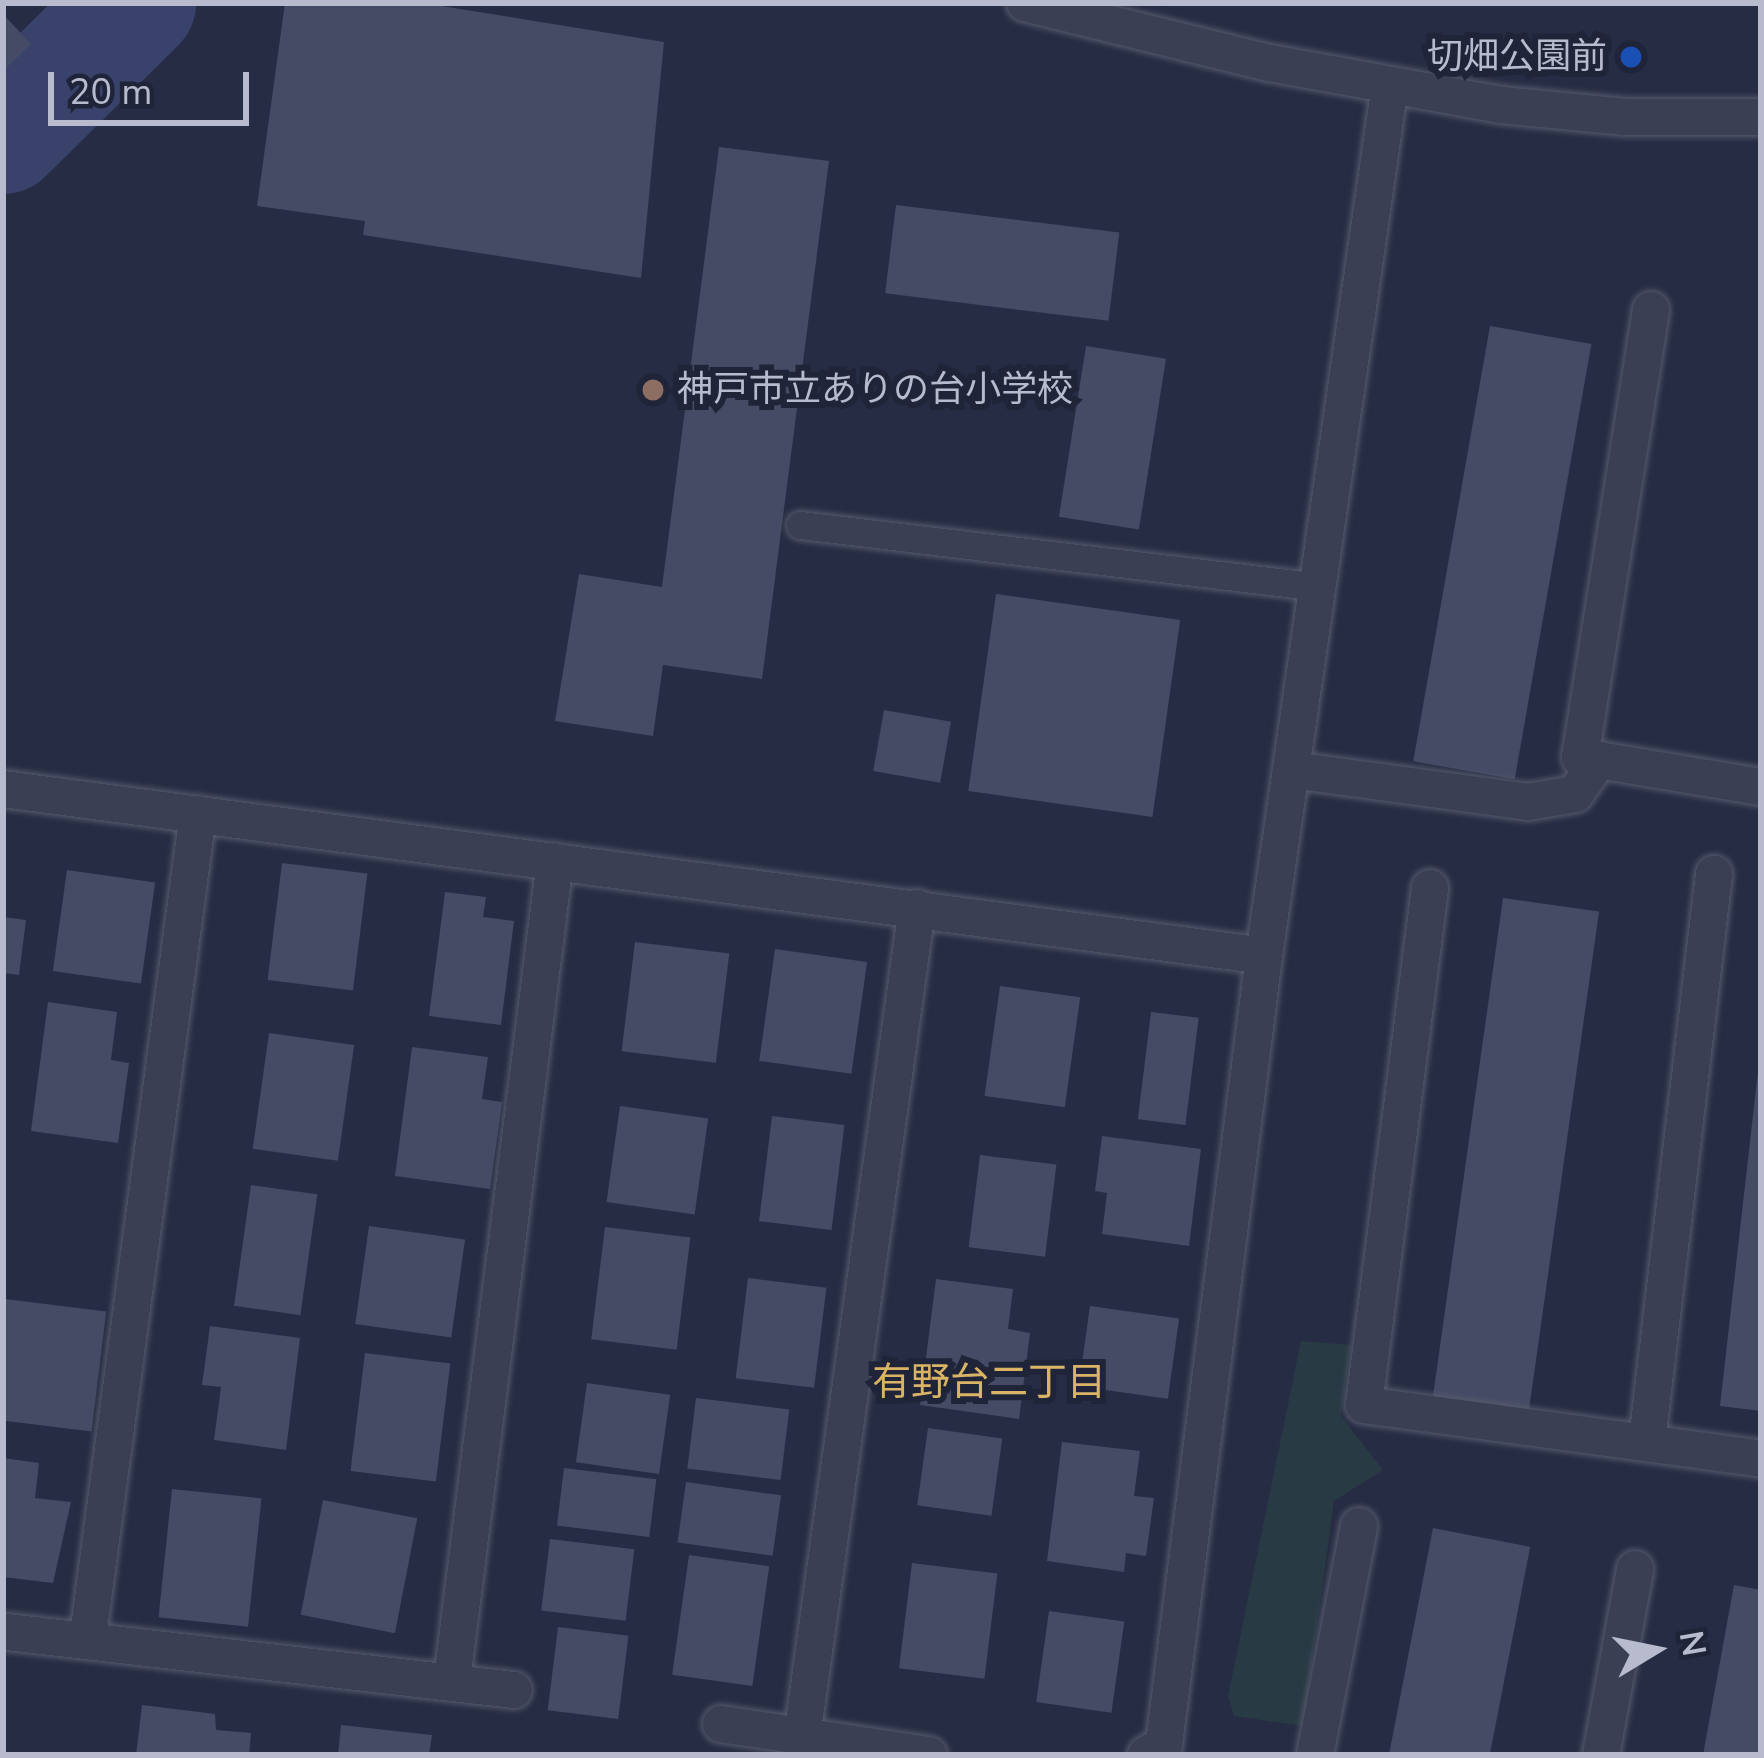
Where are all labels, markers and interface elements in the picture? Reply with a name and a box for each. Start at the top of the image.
place label: 切畑公園前 [1427,35,1607,79]
marker: 切畑公園前 [1618,44,1644,70]
scale bar [54,48,255,122]
text: 20 m [69,68,152,117]
place label: 神戸市立ありの台小学校 [677,368,1073,412]
marker: 神戸市立ありの台小学校 [640,377,666,403]
district label: 有野台二丁目 [872,1360,1106,1406]
north arrow [1596,1590,1716,1710]
text: N [1668,1628,1716,1660]

